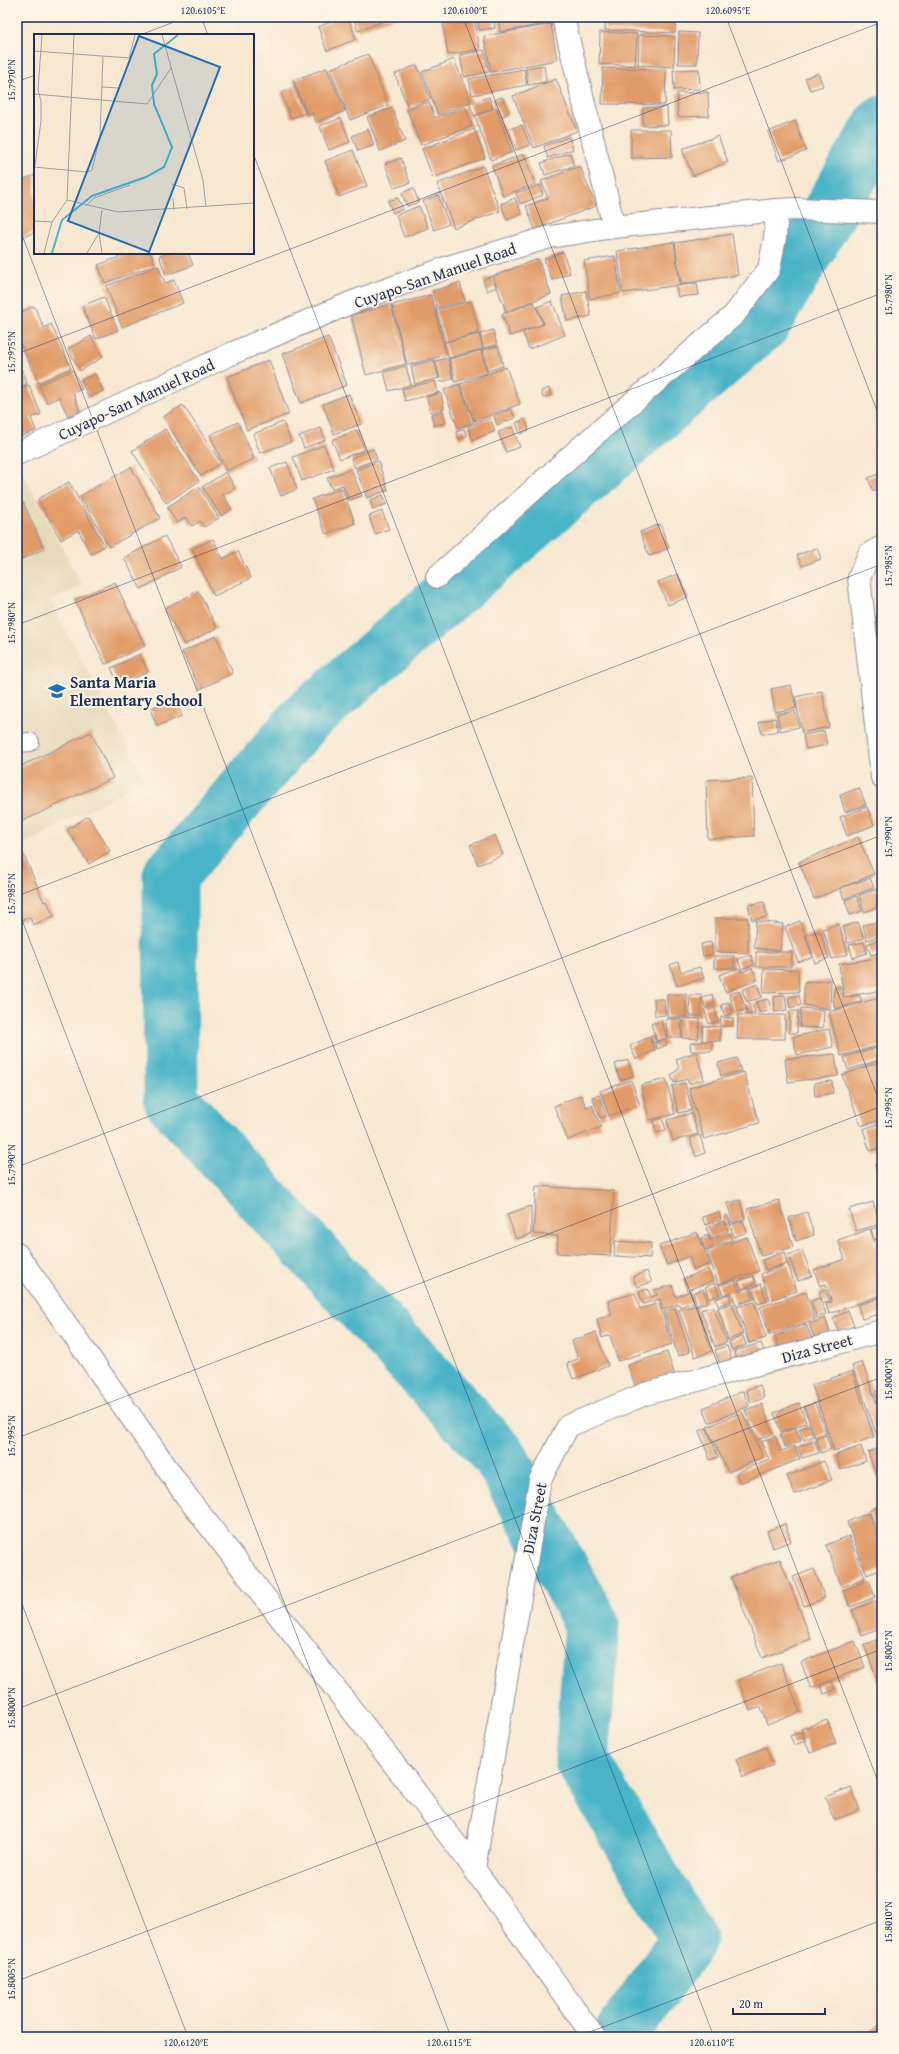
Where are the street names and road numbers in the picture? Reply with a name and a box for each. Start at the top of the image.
street label: Cuyapo-San Manuel Road [351,236,520,314]
street label: Cuyapo-San Manuel Road [54,352,219,446]
street label: Diza Street [779,1327,856,1369]
street label: Diza Street [515,1480,553,1556]

